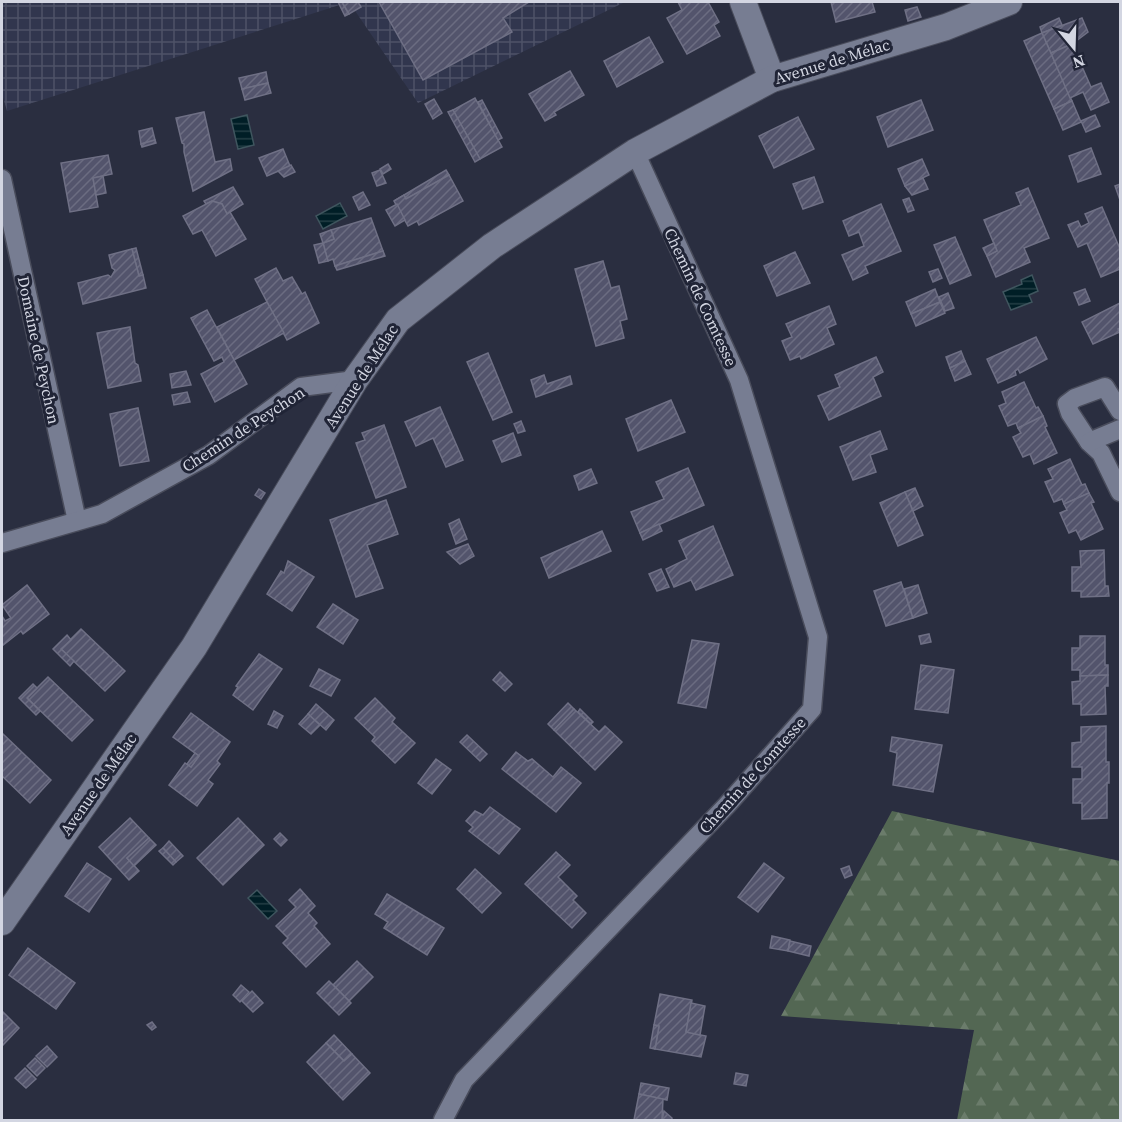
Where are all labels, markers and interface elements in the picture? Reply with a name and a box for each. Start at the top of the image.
north arrow [1044,18,1104,78]
street label: Avenue de Mélac [771,33,893,89]
text: N [1069,50,1088,75]
street label: Chemin de Comtesse [659,224,743,370]
street label: Domaine de Peychon [13,274,65,426]
street label: Avenue de Mélac [319,320,403,432]
street label: Chemin de Peychon [177,381,309,477]
street label: Chemin de Comtesse [694,712,810,838]
street label: Avenue de Mélac [55,728,142,839]

